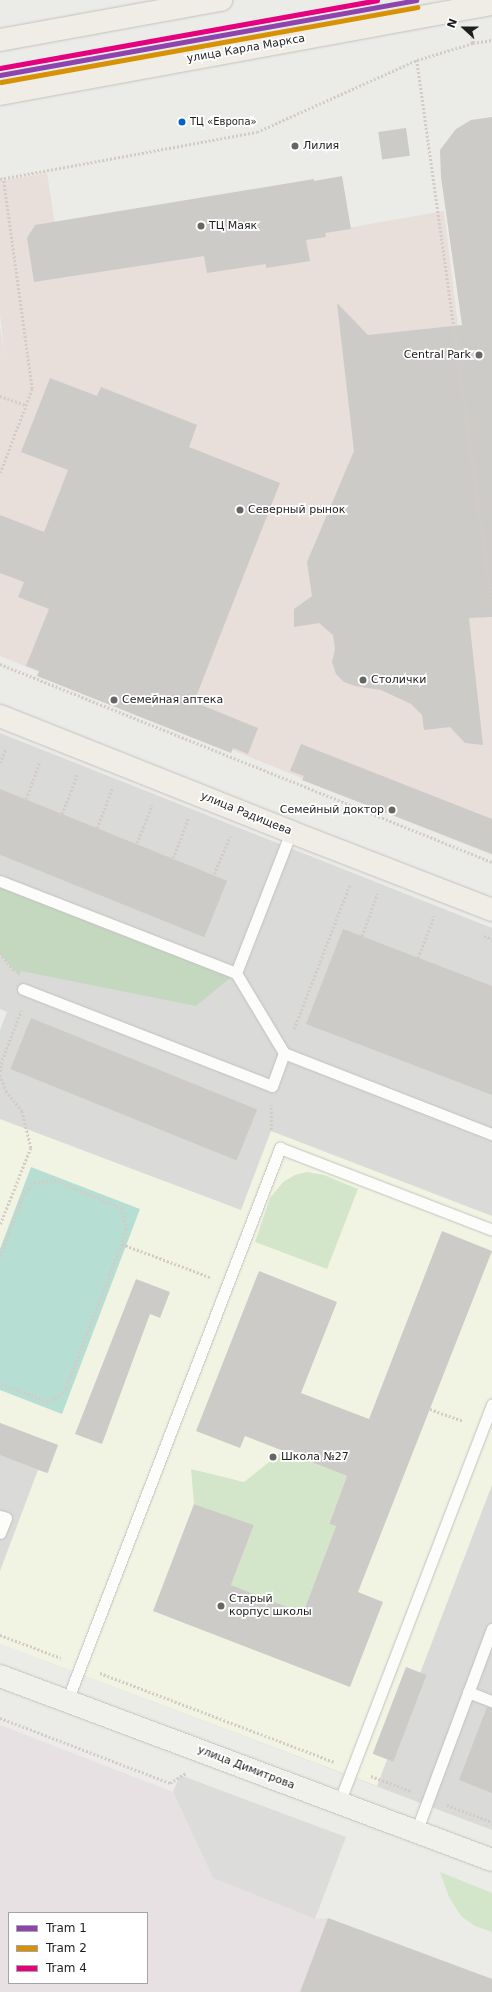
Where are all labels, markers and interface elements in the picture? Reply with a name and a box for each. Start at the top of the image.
north arrow [444,8,484,48]
text: N [445,17,460,30]
street label: улица Карла Маркса [186,32,306,66]
place label: ТЦ «Европа» [190,116,257,128]
marker: ТЦ «Европа» [177,117,187,127]
place label: Лилия [303,139,339,153]
marker: Лилия [290,141,300,151]
place label: ТЦ Маяк [209,219,257,233]
marker: ТЦ Маяк [196,221,206,231]
place label: Central Park [404,348,471,362]
marker: Central Park [474,350,484,360]
place label: Северный рынок [248,503,345,517]
marker: Северный рынок [235,505,245,515]
place label: Столички [371,673,426,687]
marker: Столички [358,675,368,685]
place label: Семейная аптека [122,693,223,707]
marker: Семейная аптека [109,695,119,705]
street label: улица Радищева [199,790,293,838]
place label: Семейный доктор [280,803,384,817]
marker: Семейный доктор [387,805,397,815]
place label: Школа №27 [281,1450,349,1464]
marker: Школа №27 [268,1452,278,1462]
place label: Старый корпус школы [229,1593,312,1619]
marker: Старый корпус школы [216,1601,226,1611]
street label: улица Димитрова [196,1743,296,1793]
legend [8,1912,148,1984]
text: Tram 1 [46,1921,87,1935]
text: Tram 2 [46,1941,87,1955]
text: Tram 4 [46,1961,87,1975]

